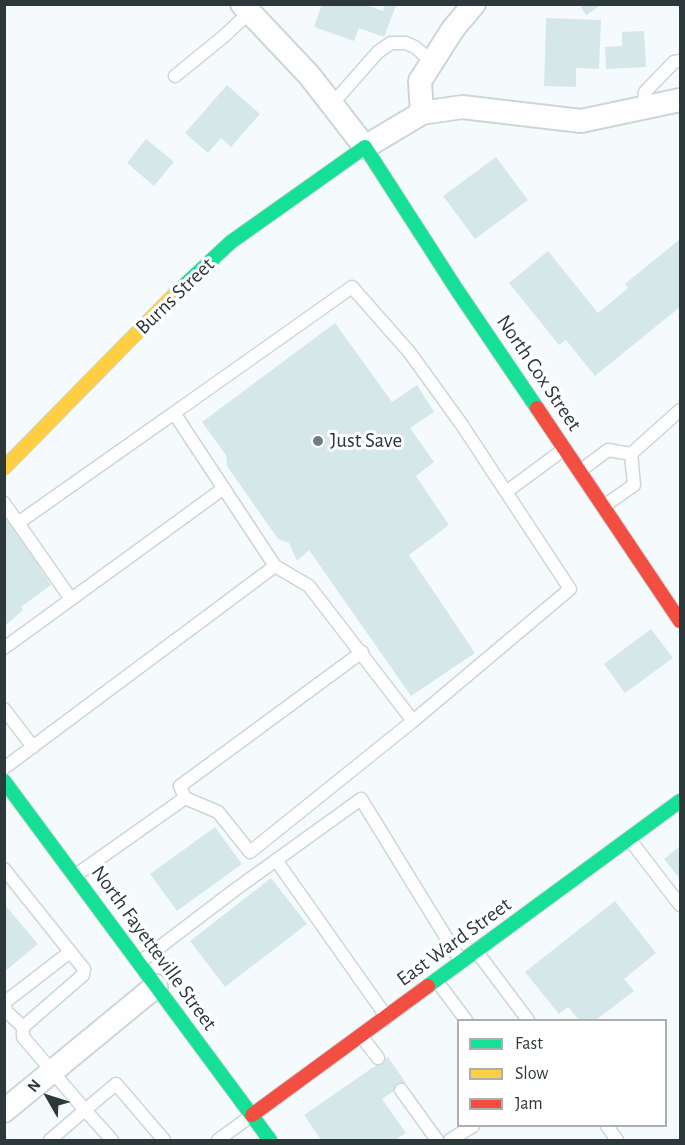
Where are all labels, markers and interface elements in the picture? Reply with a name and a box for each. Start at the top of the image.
street label: Burns Street [130,252,220,340]
street label: North Cox Street [491,310,587,436]
place label: Just Save [330,428,402,454]
marker: Just Save [311,434,325,448]
street label: North Fayetteville Street [86,861,222,1035]
street label: East Ward Street [392,892,516,992]
legend [457,1019,667,1127]
text: Fast [515,1035,543,1053]
text: Slow [515,1065,548,1083]
north arrow [18,1067,78,1127]
text: N [24,1076,44,1095]
text: Jam [515,1095,543,1113]

